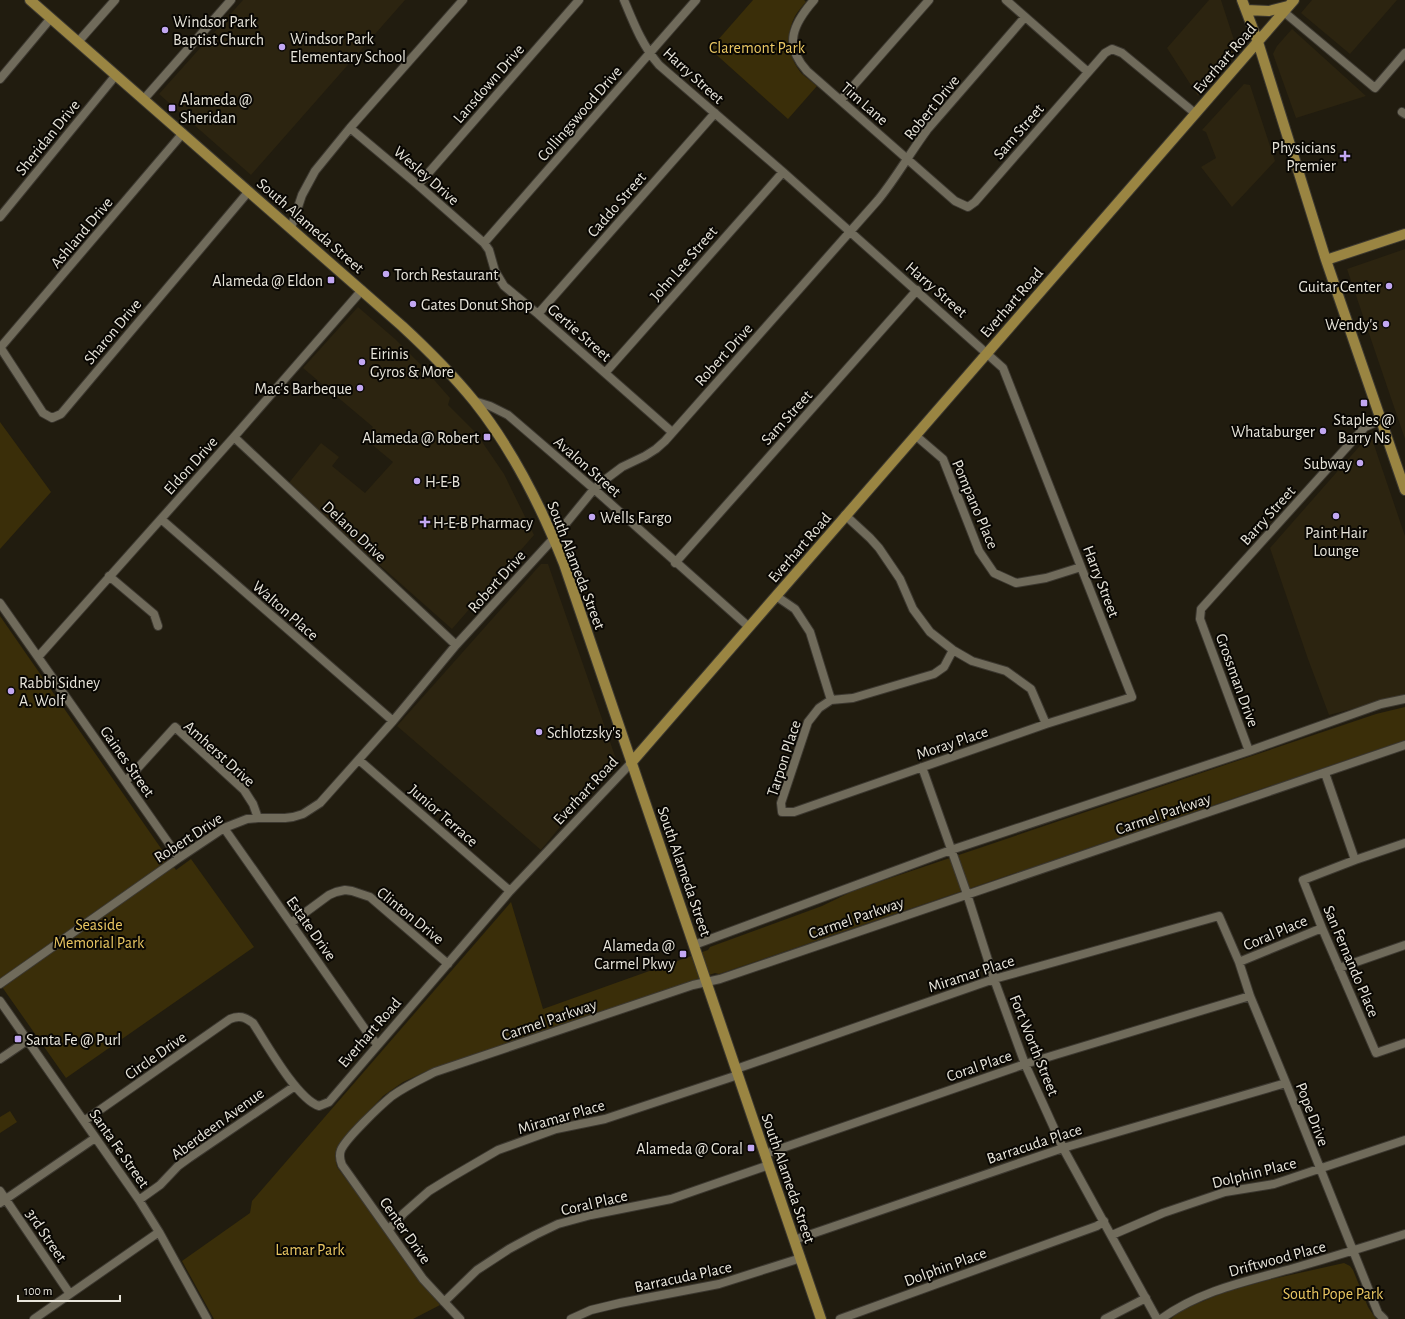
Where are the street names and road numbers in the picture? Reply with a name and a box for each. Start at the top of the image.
street label: Everhart Road [1190,21,1259,97]
street label: Lansdown Drive [450,41,527,126]
street label: Harry Street [659,45,727,108]
street label: Collingswood Drive [534,63,625,164]
street label: Robert Drive [901,72,963,143]
street label: Tim Lane [838,79,891,128]
street label: Sheridan Drive [13,97,83,178]
street label: Sam Street [991,101,1047,162]
street label: Wesley Drive [390,143,462,209]
street label: Caddo Street [584,169,649,240]
street label: South Alameda Street [254,175,367,276]
street label: Ashland Drive [48,194,116,271]
street label: John Lee Street [647,223,720,304]
street label: Harry Street [902,259,970,321]
street label: Everhart Road [977,265,1046,341]
street label: Sharon Drive [81,296,145,367]
street label: Gertie Street [544,301,614,365]
street label: Robert Drive [692,320,756,389]
street label: Sam Street [758,387,815,448]
street label: Avalon Street [551,433,624,500]
street label: Eldon Drive [161,434,221,498]
street label: Pompano Place [949,457,1001,551]
street label: Barry Street [1237,483,1299,549]
street label: Delano Drive [319,498,389,565]
street label: South Alameda Street [544,499,608,632]
street label: Everhart Road [765,510,834,586]
street label: Harry Street [1079,543,1122,620]
street label: Robert Drive [465,547,529,616]
street label: Walton Place [249,578,321,644]
street label: Grossman Drive [1213,631,1261,729]
street label: Amherst Drive [181,718,258,790]
street label: Tarpon Place [764,718,804,798]
street label: Gaines Street [97,723,157,800]
street label: Moray Place [914,723,991,764]
street label: Everhart Road [550,754,621,828]
street label: Junior Terrace [406,782,481,850]
street label: Carmel Parkway [1114,790,1214,839]
street label: South Alameda Street [654,804,714,938]
street label: Robert Drive [151,810,226,866]
street label: Clinton Drive [374,884,447,948]
street label: Estate Drive [283,894,339,964]
street label: Carmel Parkway [807,894,907,943]
street label: San Fernando Place [1320,903,1382,1020]
street label: Coral Place [1241,912,1310,954]
street label: Miramar Place [926,952,1016,995]
street label: Fort Worth Street [1007,993,1062,1098]
street label: Everhart Road [335,995,404,1071]
street label: Carmel Parkway [500,996,600,1045]
street label: Circle Drive [122,1029,189,1083]
street label: Coral Place [945,1047,1014,1085]
street label: Pope Drive [1293,1080,1332,1148]
street label: Aberdeen Avenue [168,1085,267,1163]
street label: Miramar Place [516,1097,607,1137]
street label: Santa Fe Street [86,1106,152,1191]
street label: South Alameda Street [758,1111,818,1245]
street label: Barracuda Place [985,1121,1084,1167]
street label: Dolphin Place [1210,1155,1298,1191]
street label: Coral Place [559,1188,629,1218]
street label: Center Drive [377,1194,434,1267]
street label: 3rd Street [23,1206,70,1265]
street label: Driftwood Place [1227,1238,1328,1280]
street label: Dolphin Place [902,1245,989,1289]
street label: Barracuda Place [633,1259,733,1295]

